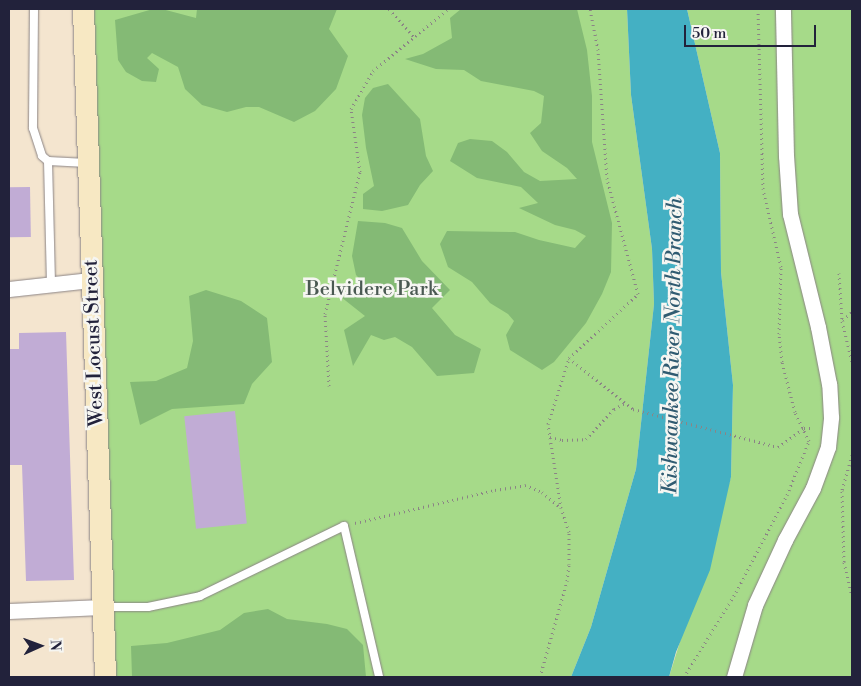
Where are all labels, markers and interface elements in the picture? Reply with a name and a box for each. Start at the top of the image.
scale bar [686,15,818,47]
text: 50 m [692,24,726,43]
water label: Kishwaukee River North Branch [658,198,688,494]
street label: West Locust Street [79,259,109,427]
park label: Belvidere Park [306,277,438,301]
north arrow [15,621,65,671]
text: N [46,640,64,651]

